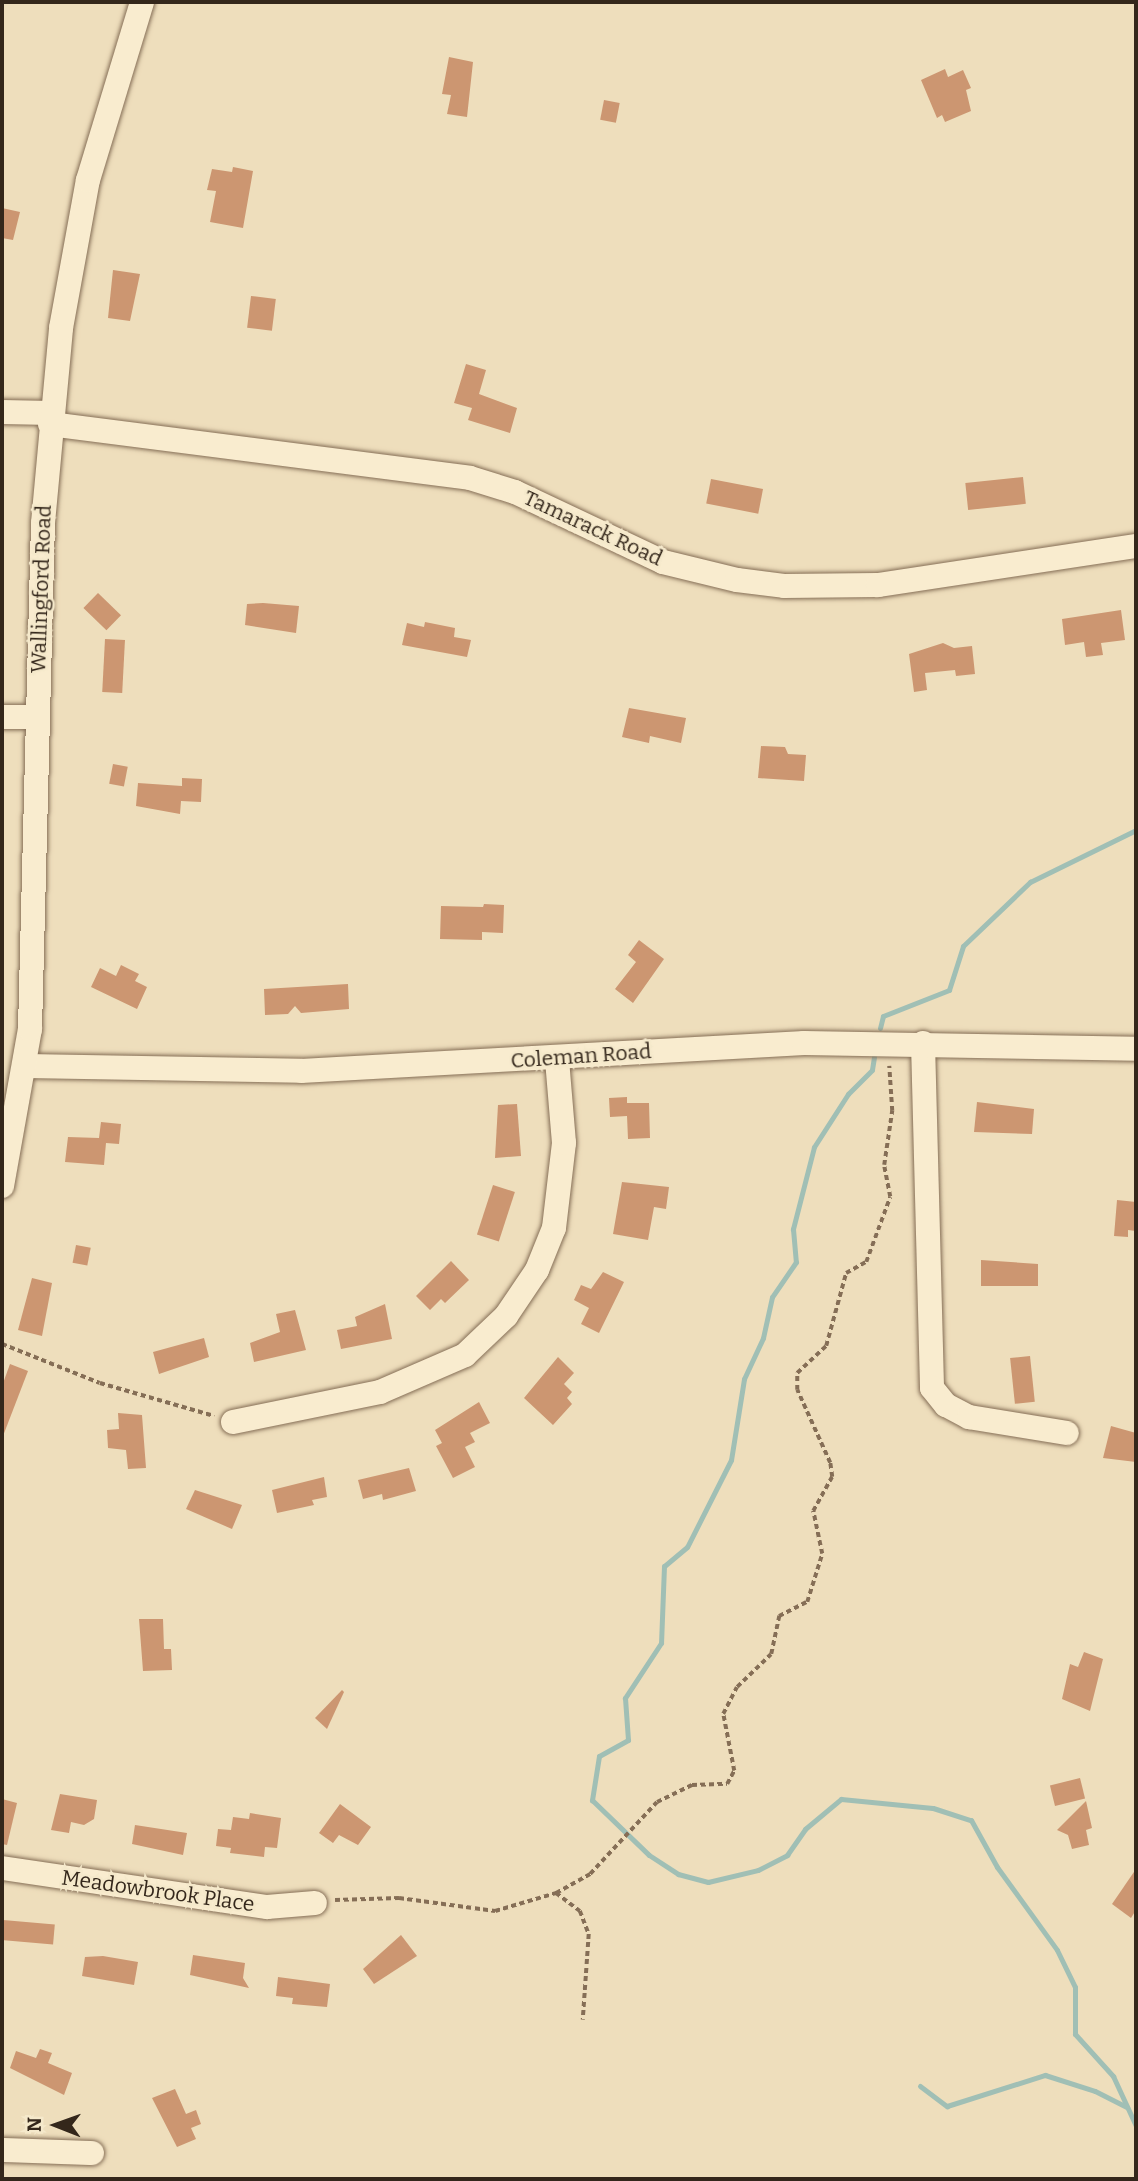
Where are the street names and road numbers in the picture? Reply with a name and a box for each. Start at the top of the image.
street label: Tamarack Road [520,485,666,571]
street label: Wallingford Road [25,504,57,674]
street label: Coleman Road [510,1039,652,1073]
street label: Meadowbrook Place [60,1865,256,1917]

